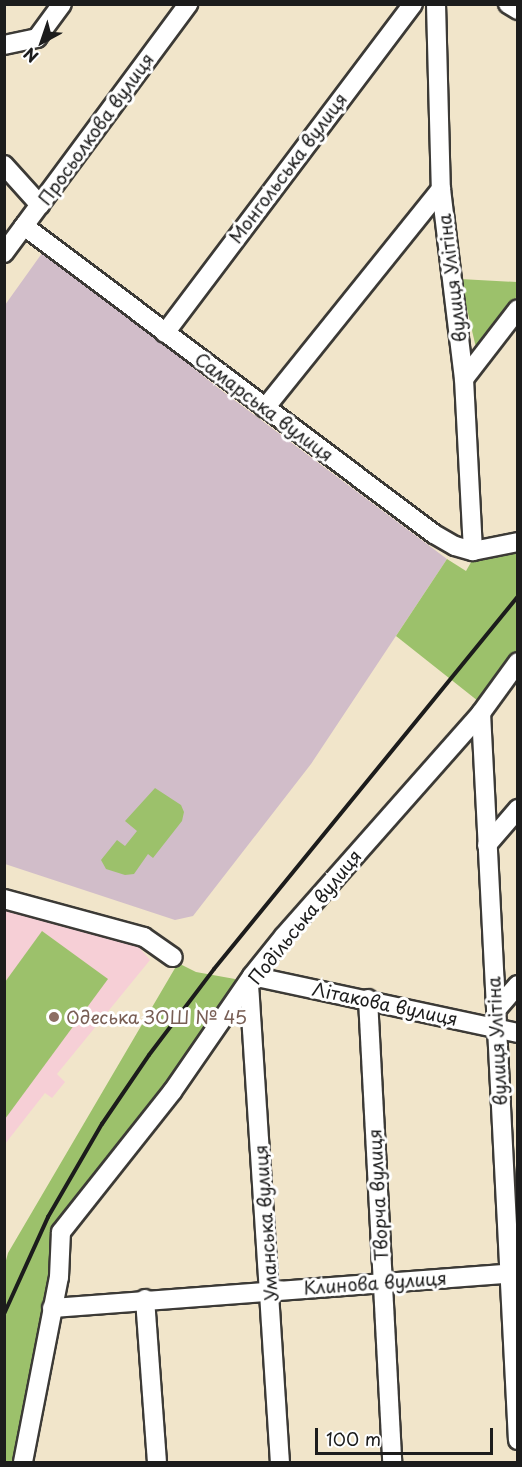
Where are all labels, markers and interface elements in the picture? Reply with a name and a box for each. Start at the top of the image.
north arrow [12,12,72,72]
text: N [18,43,43,69]
street label: Просьолкова вулиця [34,49,158,209]
street label: Монгольська вулиця [224,88,352,248]
street label: вулиця Улітіна [433,212,471,344]
street label: Самарська вулиця [190,348,338,466]
street label: Подільська вулиця [244,845,366,989]
street label: вулиця Улітіна [483,975,511,1107]
street label: Літакова вулиця [310,978,460,1030]
place label: Одеська ЗОШ № 45 [66,1006,248,1028]
marker: Одеська ЗОШ № 45 [47,1010,61,1024]
street label: Творча вулиця [364,1128,392,1262]
street label: Уманська вулиця [250,1144,282,1302]
street label: Клинова вулиця [302,1267,448,1299]
scale bar [318,1416,496,1454]
text: 100 m [326,1425,381,1452]

